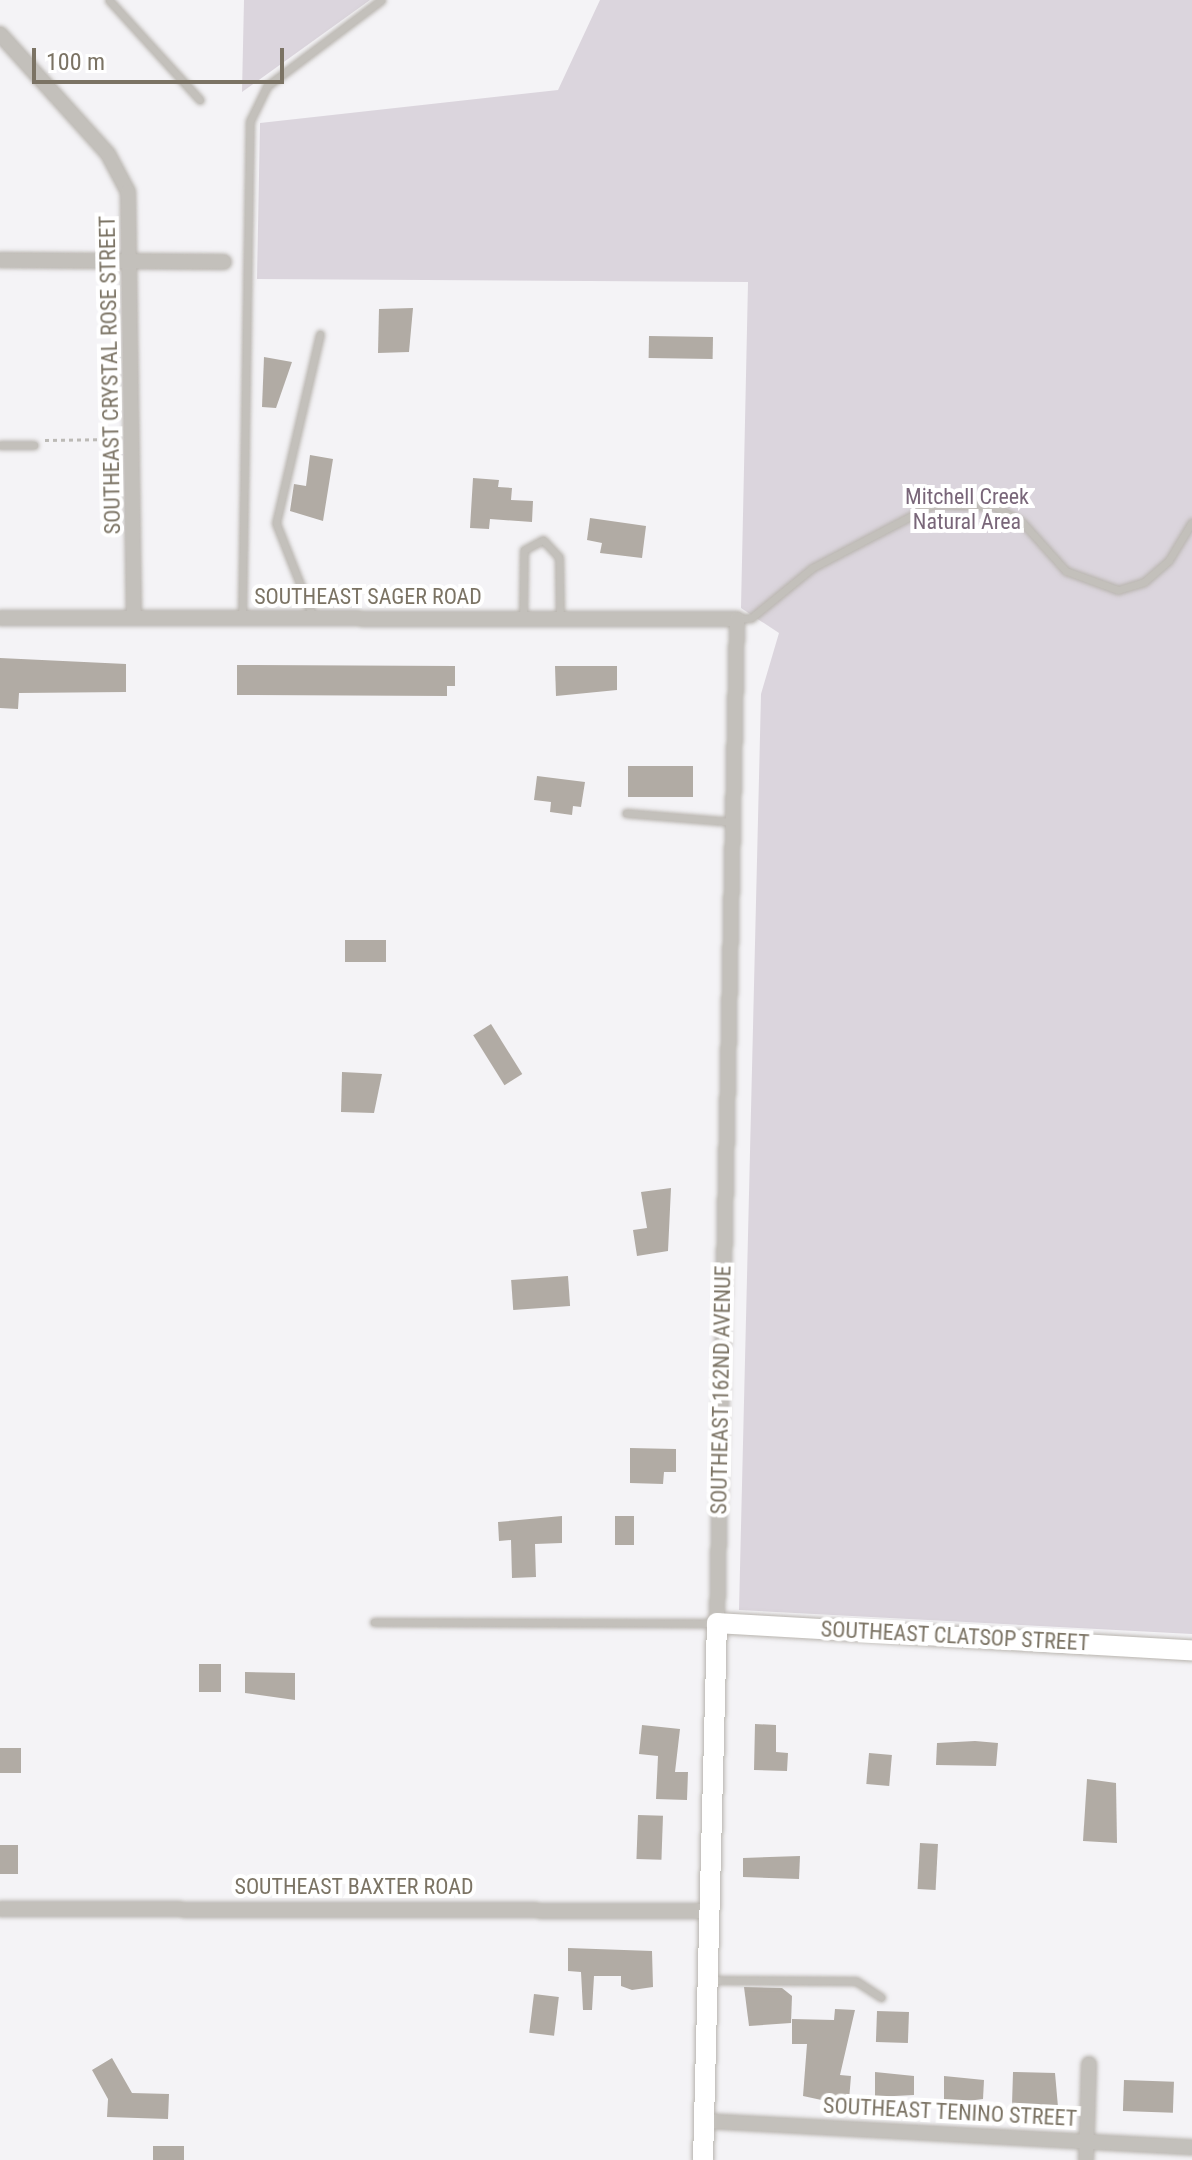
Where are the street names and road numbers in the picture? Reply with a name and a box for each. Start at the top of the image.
street label: SOUTHEAST CRYSTAL ROSE STREET [94,215,126,535]
street label: SOUTHEAST SAGER ROAD [254,584,482,610]
street label: SOUTHEAST 162ND AVENUE [706,1265,736,1515]
street label: SOUTHEAST CLATSOP STREET [820,1616,1090,1656]
street label: SOUTHEAST BAXTER ROAD [234,1874,474,1900]
street label: SOUTHEAST TENINO STREET [822,2092,1078,2132]

